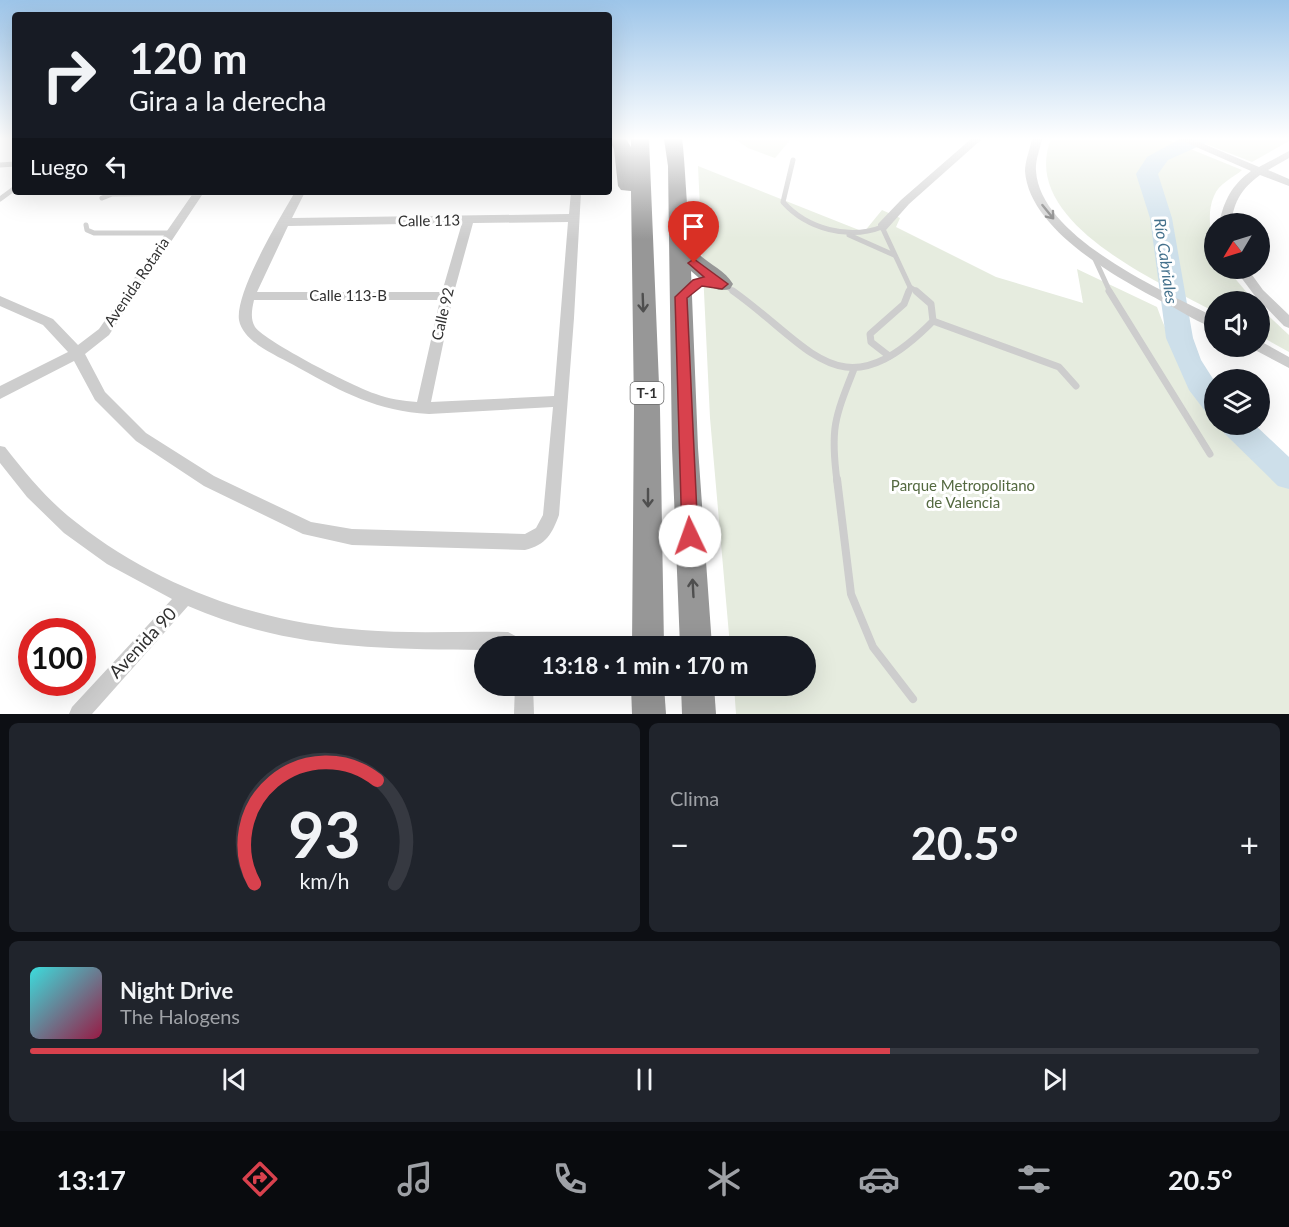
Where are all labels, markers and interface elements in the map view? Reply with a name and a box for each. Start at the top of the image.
text: 120 m [129,33,247,83]
icon: right [30,36,108,114]
text: Gira a la derecha [129,84,326,117]
icon: left [100,150,133,183]
text: Luego [30,153,88,180]
pin [668,201,719,263]
one-way arrow [1041,204,1054,220]
street label: Calle 113 [398,210,460,230]
icon: arrive [677,210,710,243]
north arrow [1204,213,1270,279]
map controls [1204,213,1270,435]
water label: Río Cabriales [1151,217,1182,306]
street label: Avenida Rotaria [100,234,173,329]
street label: Calle 113-B [309,286,387,304]
street label: Calle 92 [427,286,457,342]
button: sound [1204,291,1270,357]
one-way arrow [637,292,649,312]
button: layers [1204,369,1270,435]
road number: T-1 [630,382,664,404]
park label: Parque Metropolitano de Valencia [891,476,1035,511]
one-way arrow [642,487,654,507]
position arrow [658,504,722,568]
one-way arrow [687,579,698,599]
street label: Avenida 90 [104,602,181,682]
speed limit sign: 100 [18,618,96,696]
text: 13:18 · 1 min · 170 m [542,652,748,679]
text: Clima [670,786,719,810]
text: 93 [288,796,361,871]
text: 20.5° [911,816,1018,870]
text: − [670,824,689,864]
text: + [1240,824,1259,864]
text: km/h [299,869,350,895]
text: Night Drive [120,977,233,1004]
text: The Halogens [120,1004,240,1028]
icon: previous [218,1063,251,1096]
icon: pause [628,1063,661,1096]
icon: next [1038,1063,1071,1096]
icon: directions [239,1158,281,1200]
icon: music [394,1158,436,1200]
icon: phone [549,1158,591,1200]
icon: climate [703,1158,745,1200]
icon: car [858,1158,900,1200]
icon: filters [1013,1158,1055,1200]
text: 13:17 [56,1163,126,1196]
text: 20.5° [1168,1163,1233,1196]

